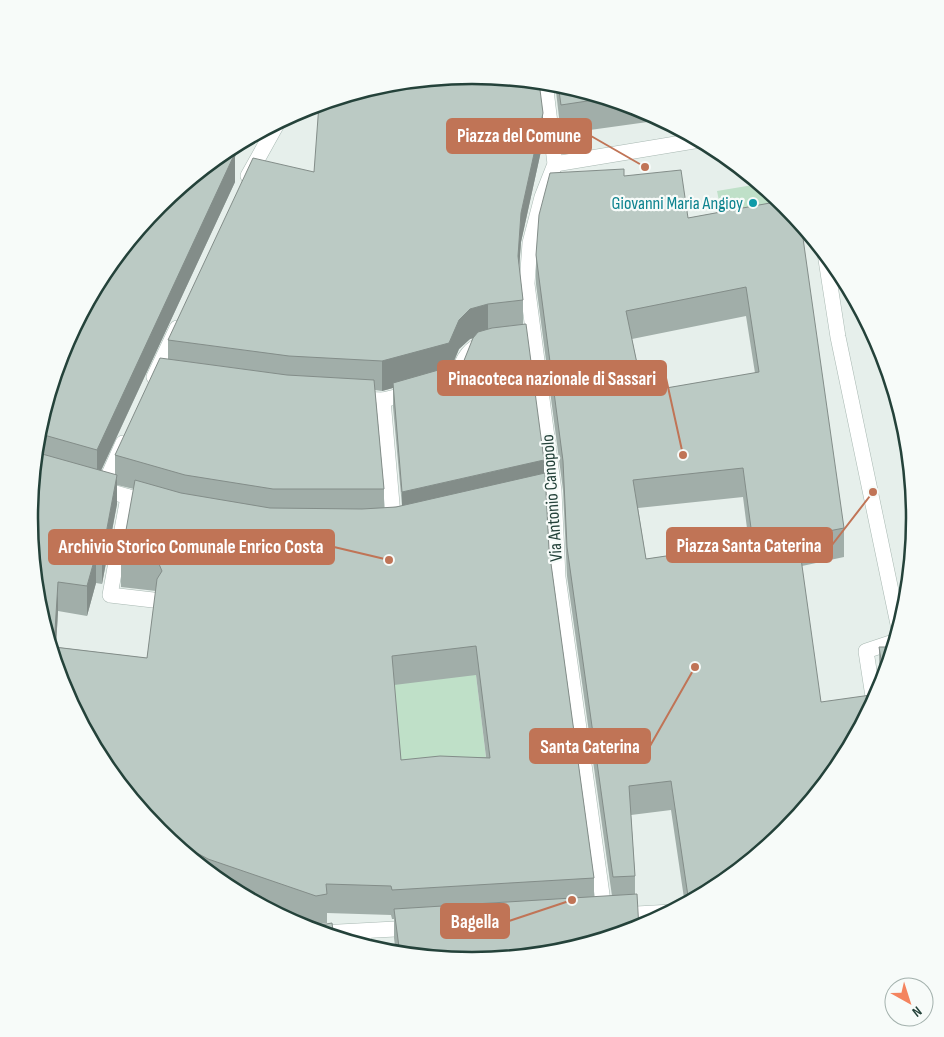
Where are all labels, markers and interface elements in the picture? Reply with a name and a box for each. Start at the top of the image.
callout: Piazza del Comune [447,119,591,153]
text: Piazza del Comune [457,125,581,148]
place label: Giovanni Maria Angioy [612,193,743,214]
marker: Giovanni Maria Angioy [747,197,759,209]
callout: Pinacoteca nazionale di Sassari [438,361,666,395]
text: Pinacoteca nazionale di Sassari [448,368,656,391]
street label: Via Antonio Canopolo [537,434,567,562]
callout: Piazza Santa Caterina [667,528,832,562]
callout: Archivio Storico Comunale Enrico Costa [49,530,334,564]
text: Piazza Santa Caterina [676,535,822,558]
text: Archivio Storico Comunale Enrico Costa [57,536,324,559]
callout: Santa Caterina [530,729,650,763]
text: Santa Caterina [540,736,640,759]
callout: Bagella [441,904,509,938]
text: Bagella [451,911,499,934]
north arrow [884,977,934,1027]
text: N [909,1003,925,1021]

